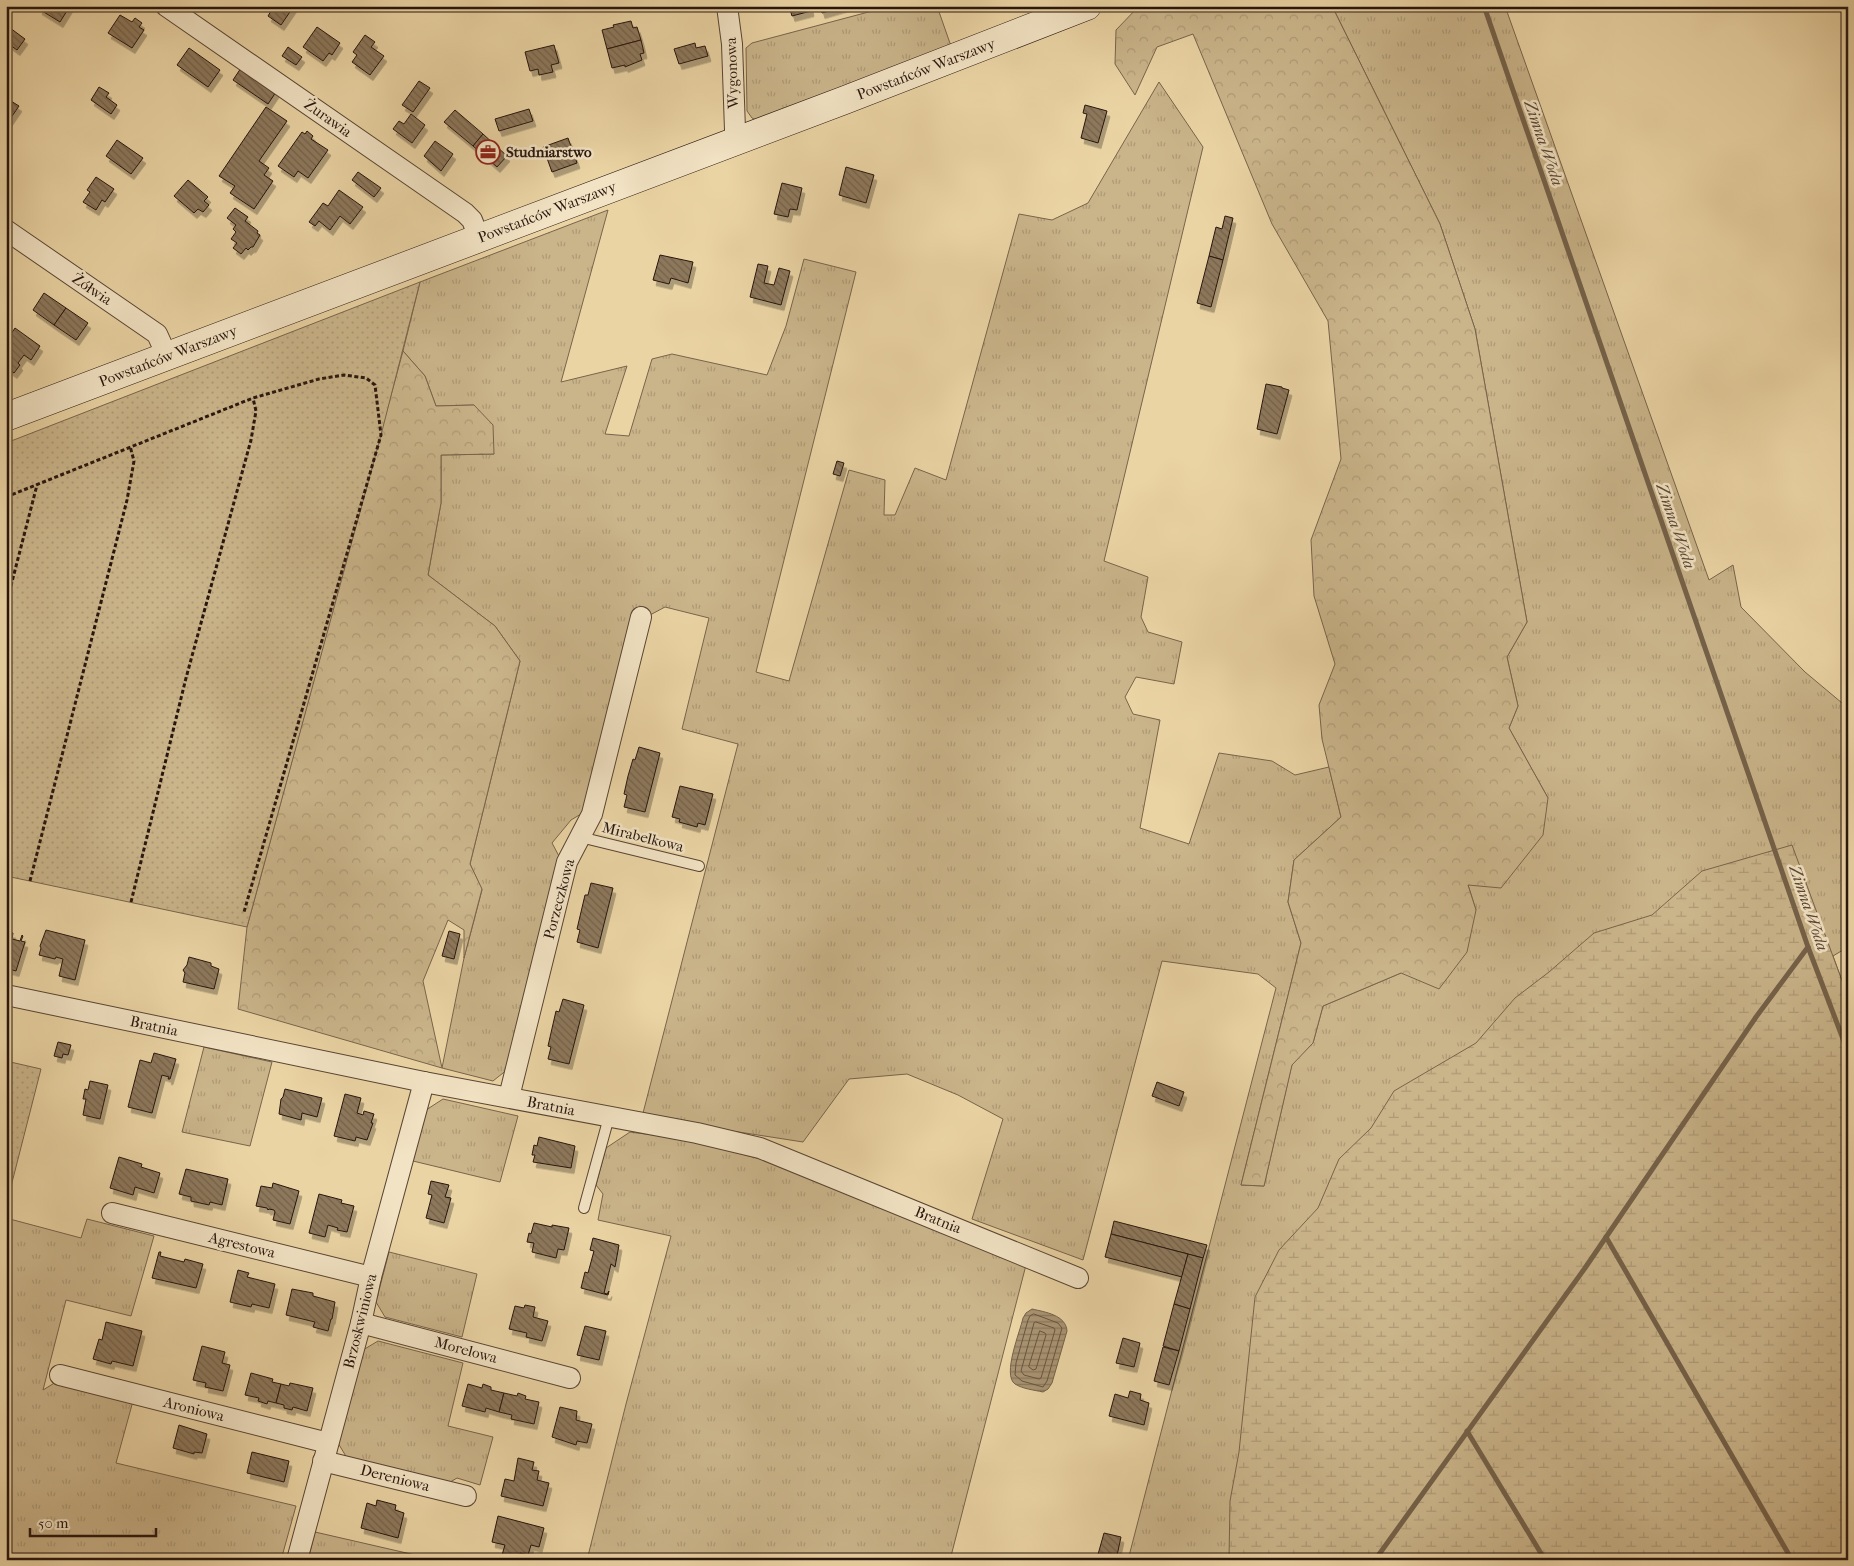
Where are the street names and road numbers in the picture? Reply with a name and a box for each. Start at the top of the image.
street label: Powstańców Warszawy [854,34,999,104]
street label: Wygonowa [722,36,742,110]
street label: Żurawia [301,95,356,142]
street label: Powstańców Warszawy [475,177,620,247]
street label: Żółwia [69,269,116,309]
street label: Powstańców Warszawy [96,321,241,391]
street label: Mirabelkowa [600,818,687,856]
street label: Porzeczkowa [540,856,579,941]
street label: Bratnia [128,1012,181,1040]
street label: Bratnia [525,1093,578,1120]
street label: Bratnia [912,1203,965,1238]
street label: Agrestowa [206,1228,278,1262]
street label: Brzoskwiniowa [339,1270,381,1370]
street label: Morelowa [433,1333,500,1367]
street label: Aroniowa [161,1393,227,1425]
street label: Dereniowa [358,1461,433,1496]

